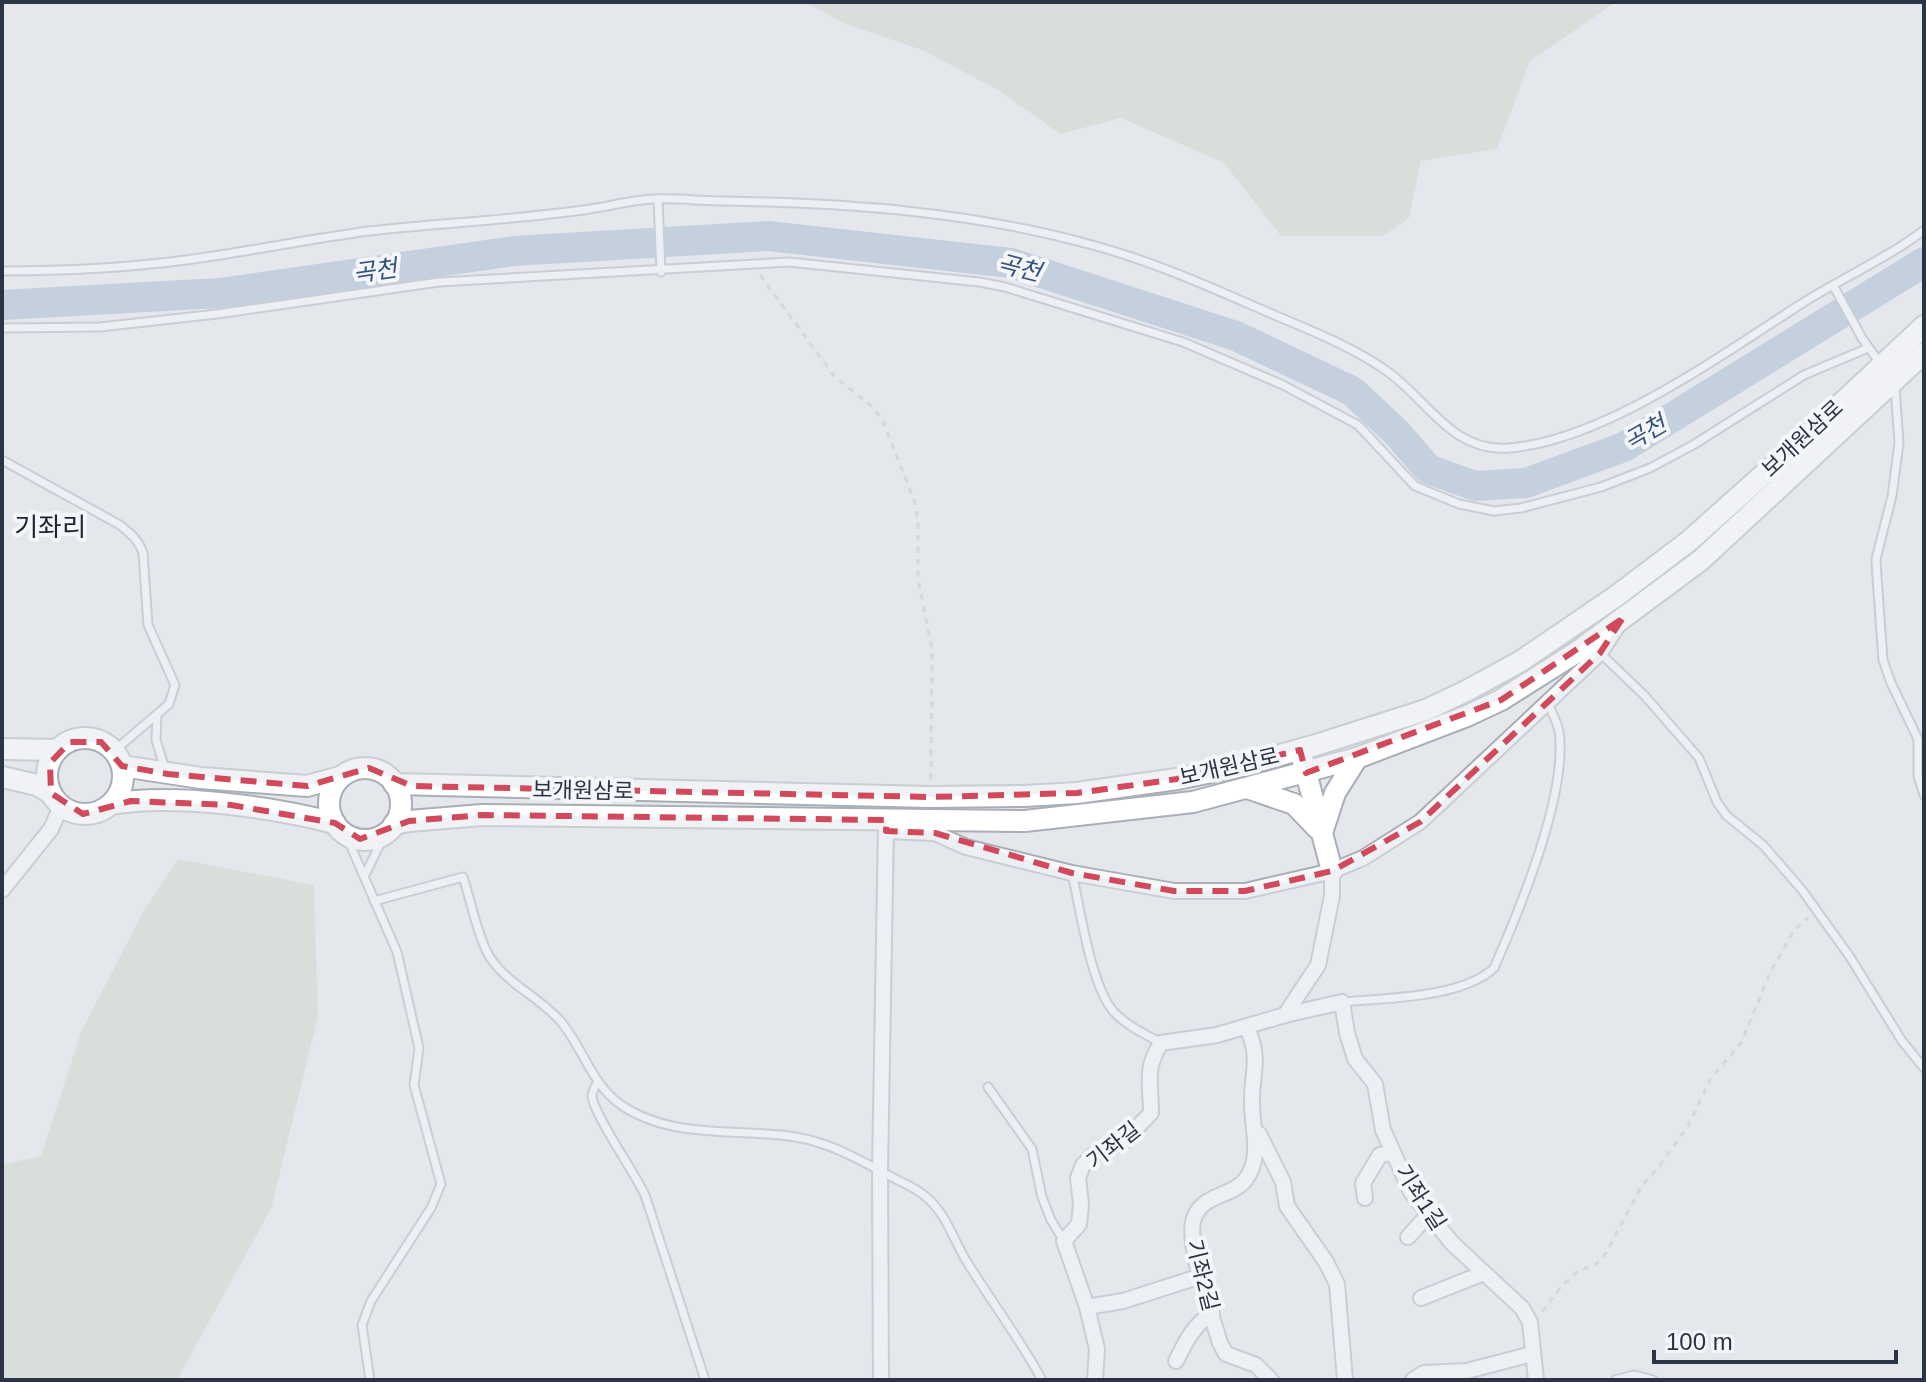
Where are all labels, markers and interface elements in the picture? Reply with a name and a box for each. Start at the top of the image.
water label: 곡천 [994,249,1047,287]
water label: 곡천 [351,254,402,287]
street label: 보개원삼로 [1757,395,1848,482]
water label: 곡천 [1619,408,1673,455]
district label: 기좌리 [14,512,86,542]
street label: 보개원삼로 [1177,743,1281,790]
street label: 보개원삼로 [532,777,634,804]
street label: 기좌길 [1082,1117,1145,1174]
street label: 기좌1길 [1390,1160,1451,1235]
street label: 기좌2길 [1182,1237,1223,1314]
scale bar [1654,1314,1896,1364]
text: 100 m [1666,1328,1733,1355]

